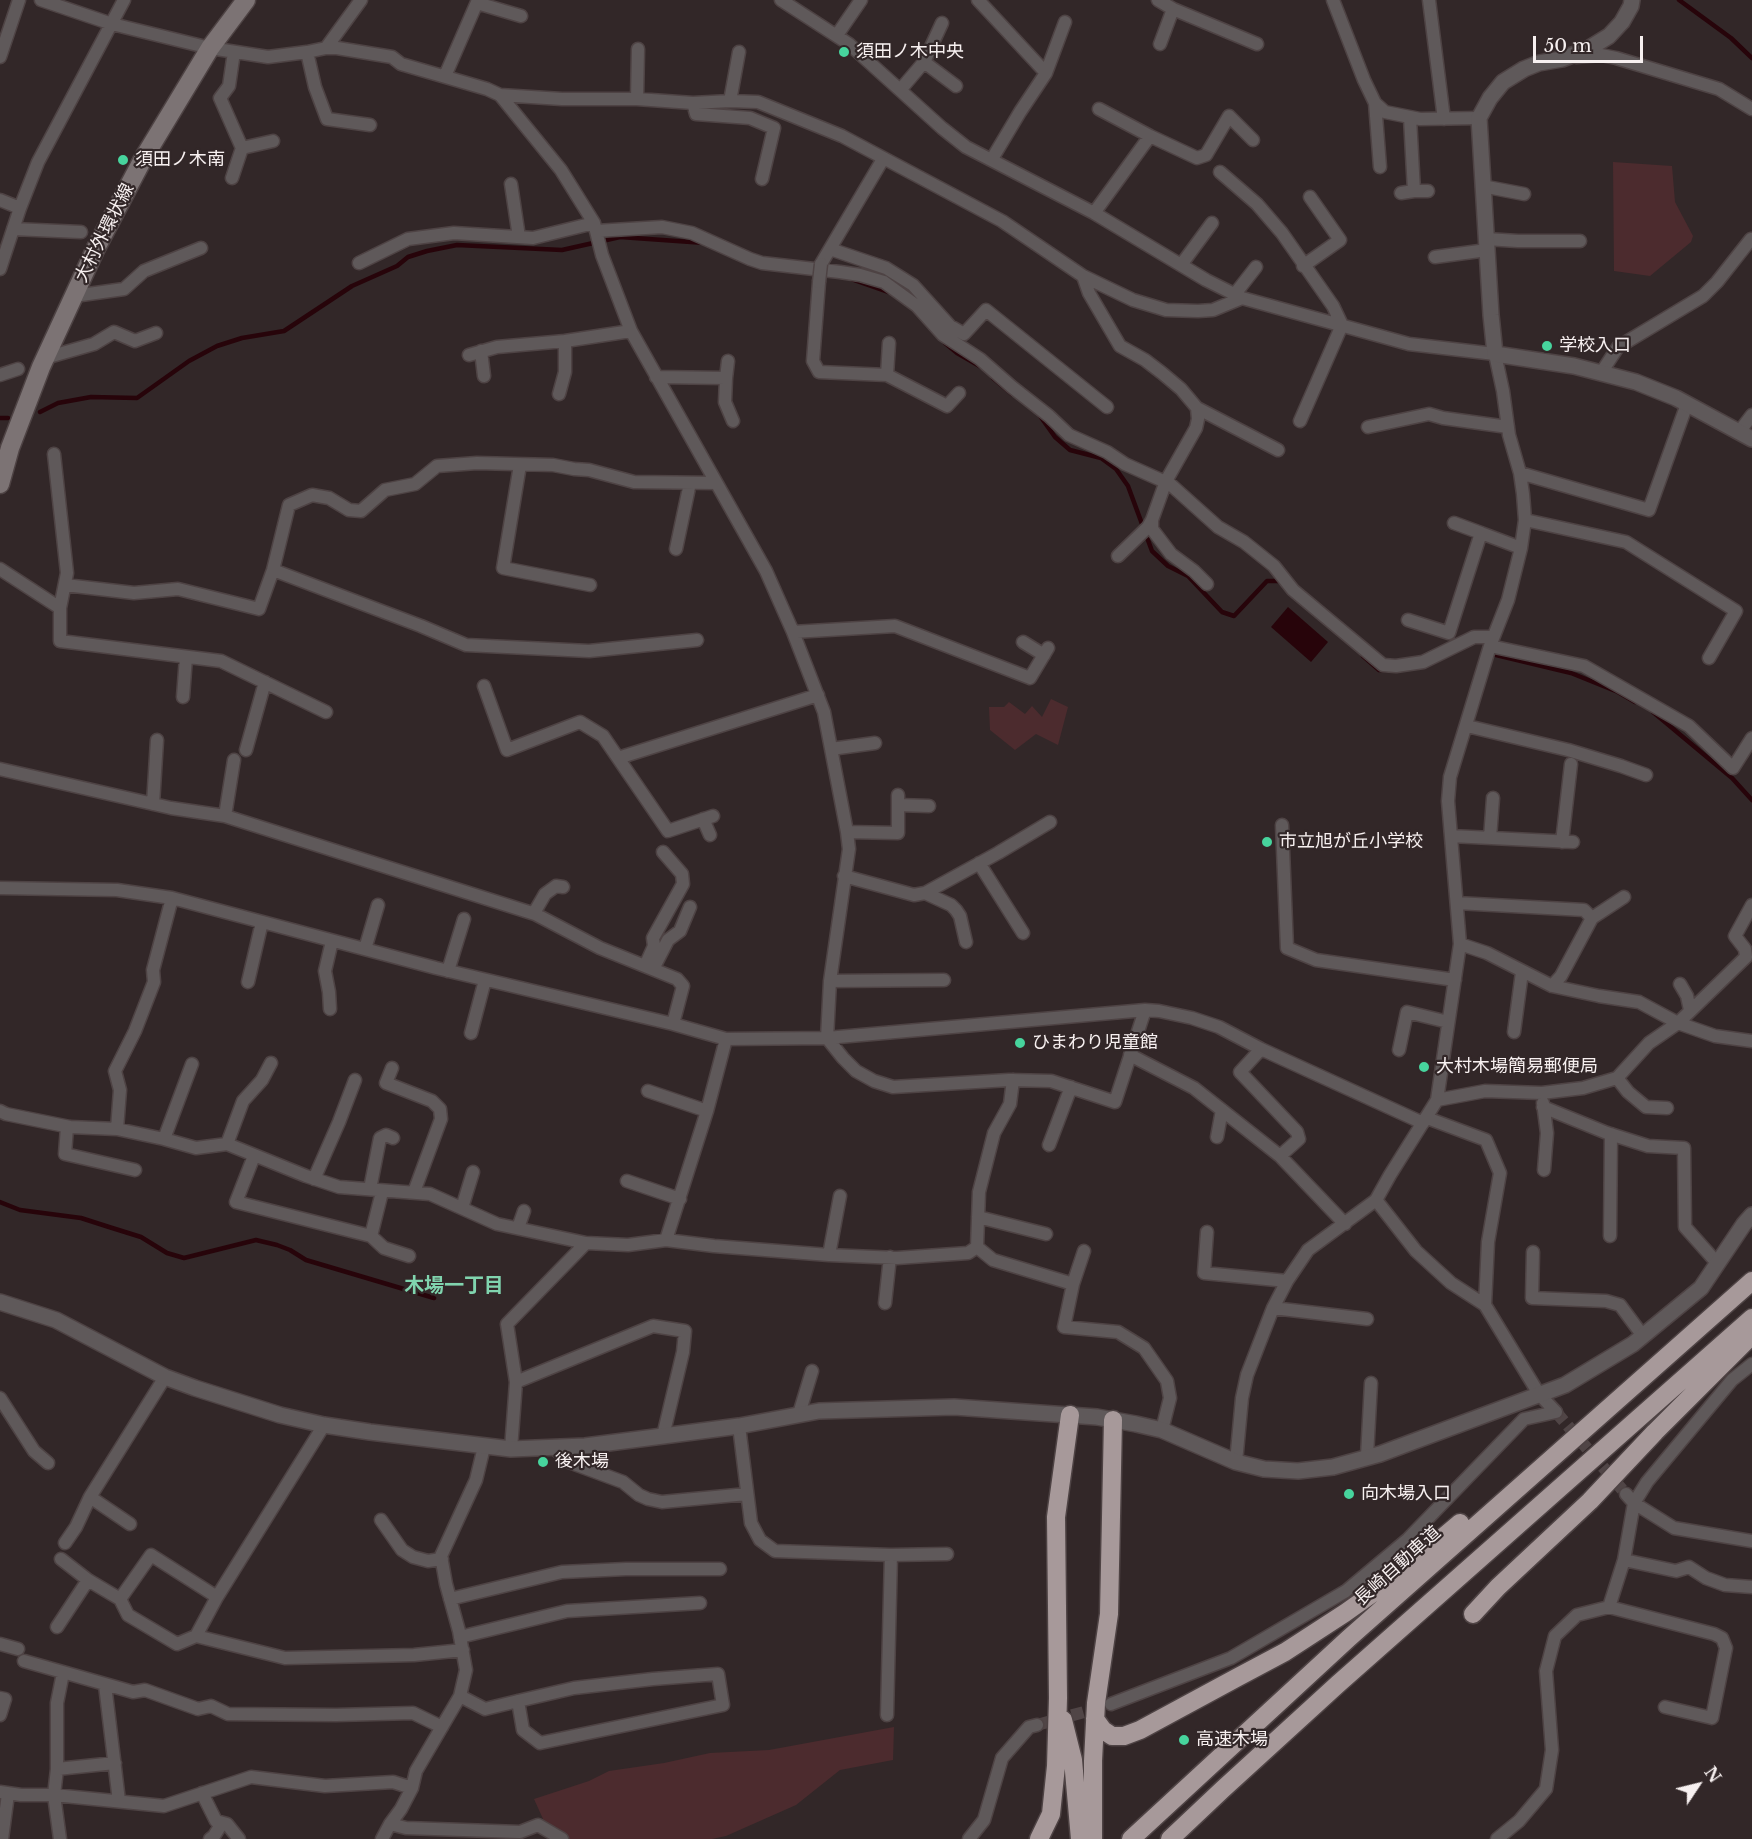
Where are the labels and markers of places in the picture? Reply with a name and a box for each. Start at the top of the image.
place label: 須田ノ木中央 [856,41,964,63]
marker: 須田ノ木中央 [837,45,851,59]
place label: 須田ノ木南 [135,149,225,171]
marker: 須田ノ木南 [116,153,130,167]
place label: 学校入口 [1559,335,1631,357]
marker: 学校入口 [1540,339,1554,353]
place label: 市立旭が丘小学校 [1279,831,1423,853]
marker: 市立旭が丘小学校 [1260,835,1274,849]
place label: ひまわり児童館 [1032,1032,1158,1054]
marker: ひまわり児童館 [1013,1036,1027,1050]
place label: 大村木場簡易郵便局 [1436,1056,1598,1078]
marker: 大村木場簡易郵便局 [1417,1060,1431,1074]
place label: 後木場 [555,1451,609,1473]
marker: 後木場 [536,1455,550,1469]
place label: 向木場入口 [1361,1483,1451,1505]
marker: 向木場入口 [1342,1487,1356,1501]
place label: 高速木場 [1196,1729,1268,1751]
marker: 高速木場 [1177,1733,1191,1747]

